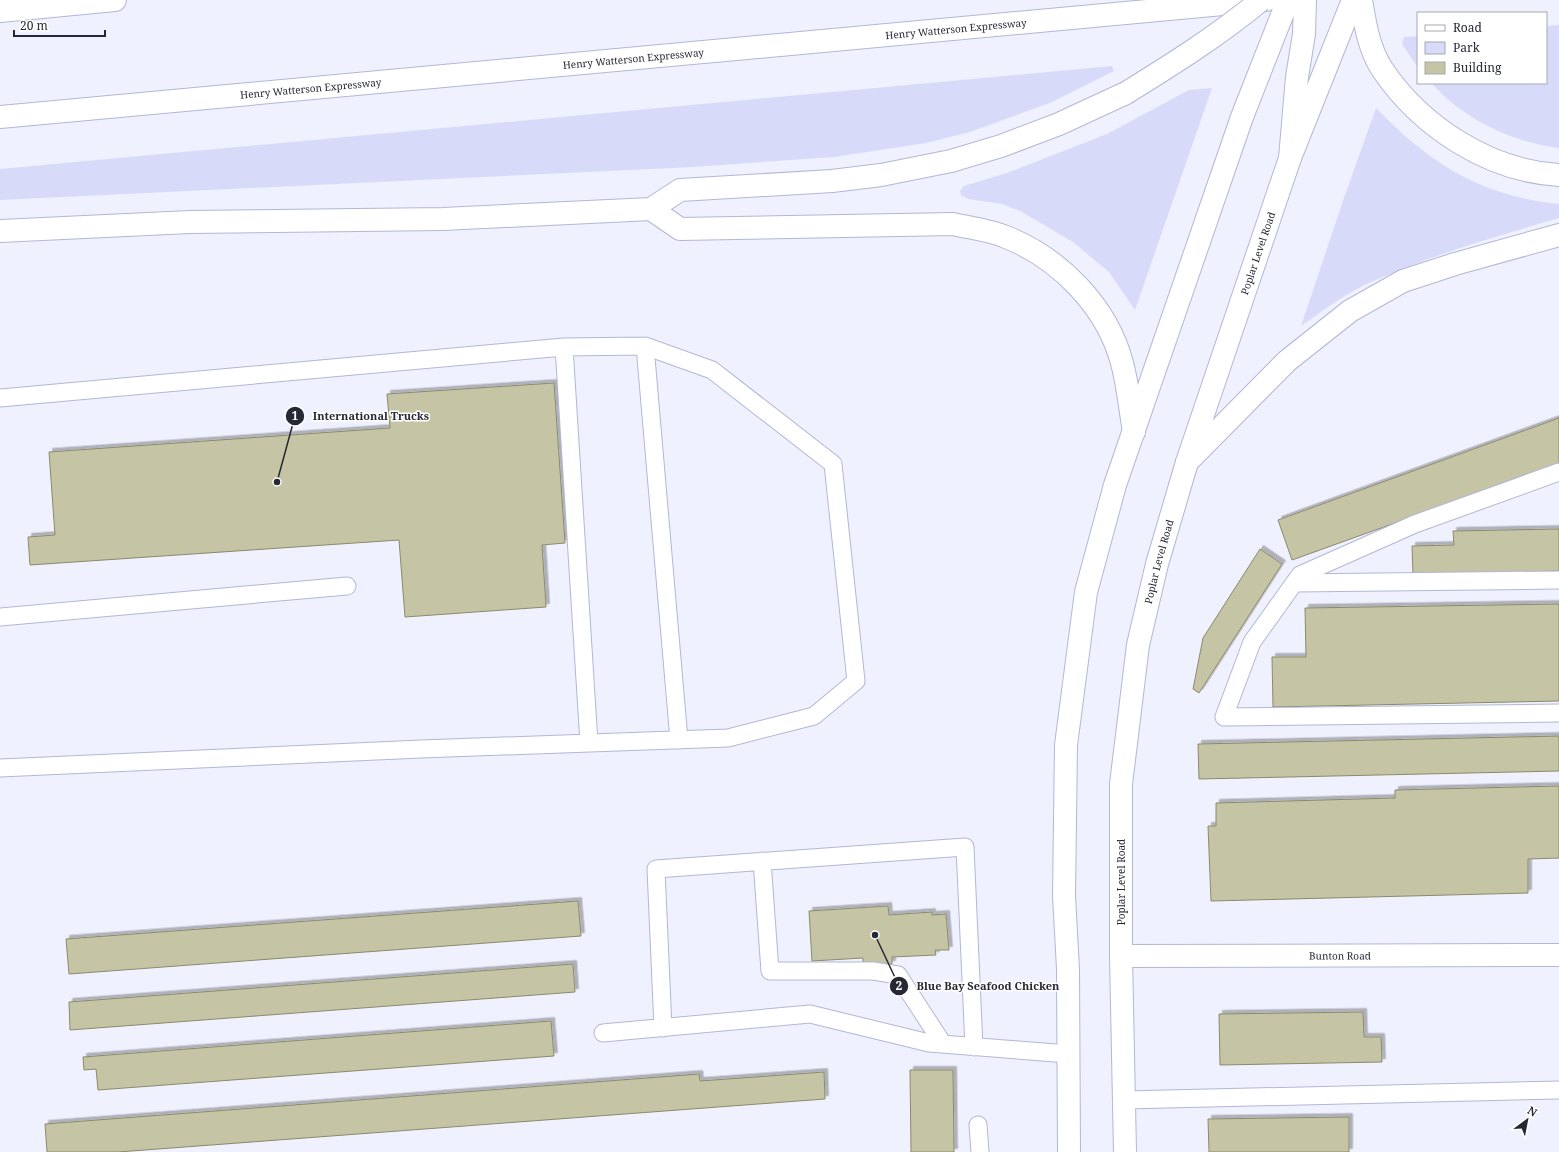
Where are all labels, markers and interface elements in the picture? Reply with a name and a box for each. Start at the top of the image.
scale bar [14,12,105,38]
legend [1417,12,1547,84]
street label: Henry Watterson Expressway [885,15,1027,42]
text: 20 m [20,17,48,34]
text: Road [1453,19,1483,36]
text: Park [1453,39,1481,56]
street label: Henry Watterson Expressway [562,45,705,72]
text: Building [1453,59,1502,76]
street label: Henry Watterson Expressway [240,75,382,102]
street label: Poplar Level Road [1237,210,1278,297]
callout: International Trucks [285,405,437,428]
text: 1 [292,407,299,424]
text: International Trucks [313,408,429,423]
street label: Poplar Level Road [1141,518,1177,605]
street label: Poplar Level Road [1114,839,1128,925]
street label: Bunton Road [1309,948,1371,963]
callout: Blue Bay Seafood Chicken [889,974,1068,997]
text: 2 [896,977,903,994]
text: Blue Bay Seafood Chicken [917,978,1060,993]
north arrow [1507,1100,1547,1140]
text: N [1525,1102,1540,1120]

